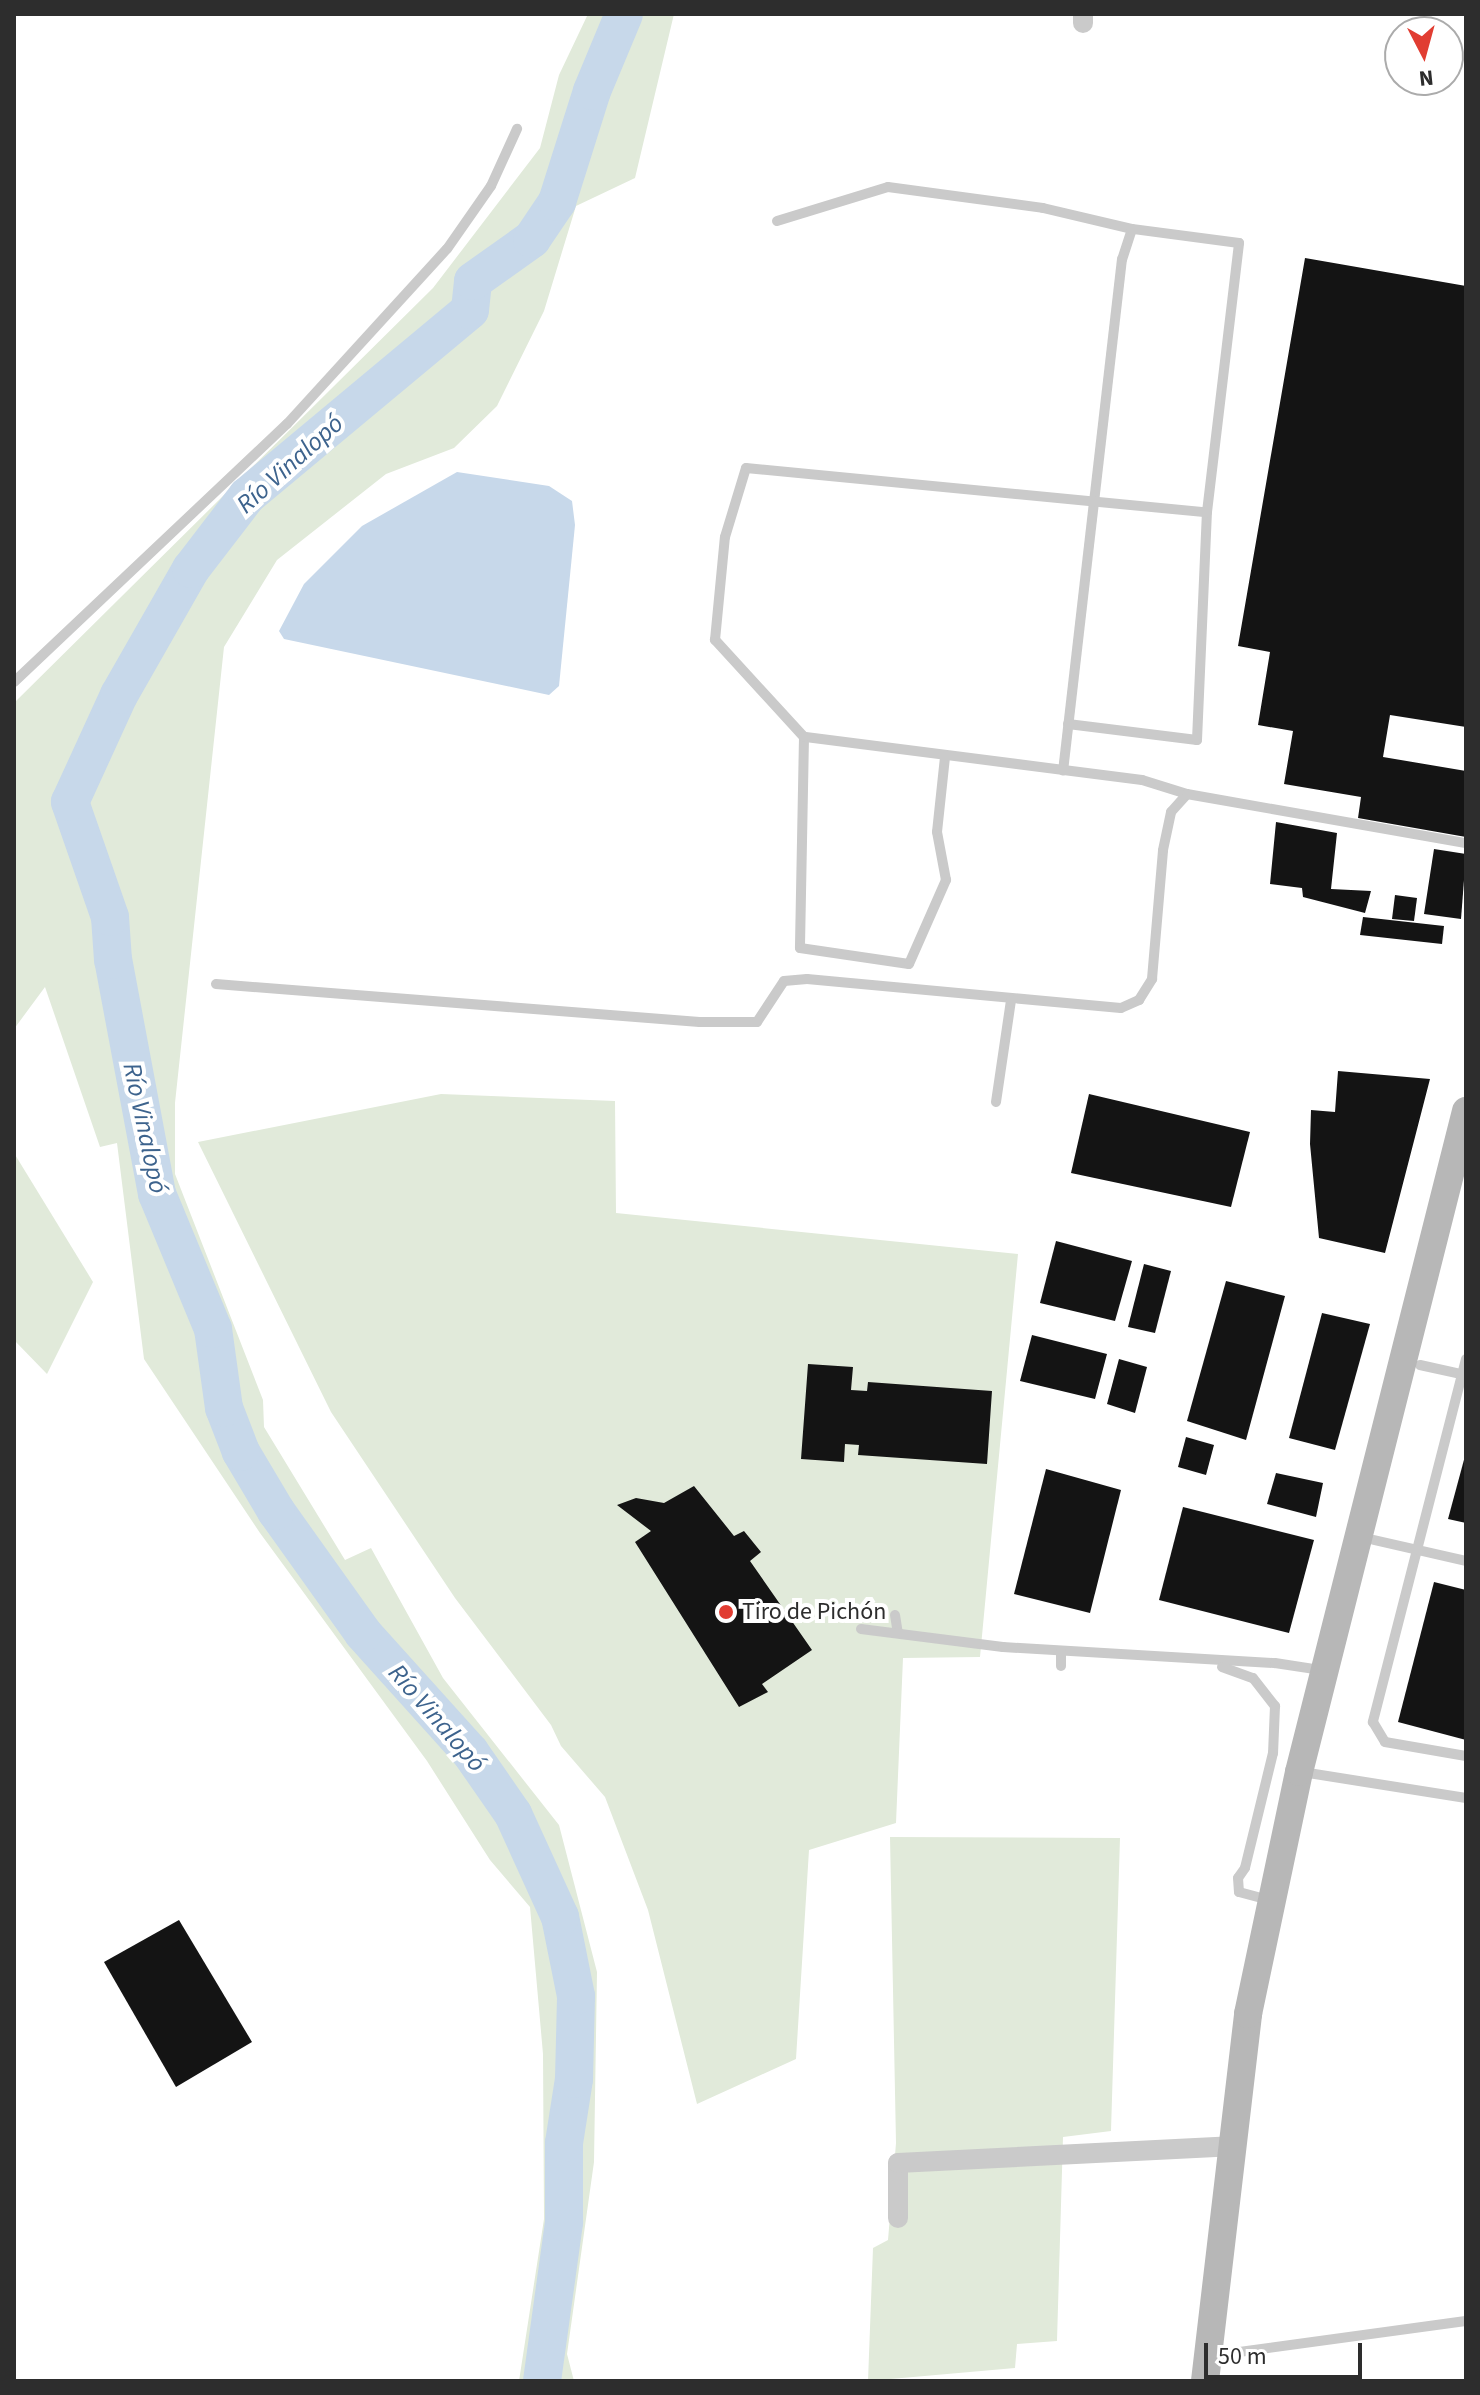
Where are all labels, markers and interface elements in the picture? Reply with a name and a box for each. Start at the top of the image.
north arrow [1384,16,1464,96]
text: N [1417,61,1435,95]
water label: Río Vinalopó [230,408,350,520]
water label: Río Vinalopó [116,1060,174,1196]
place label: Tiro de Pichón [742,1598,886,1626]
marker: Tiro de Pichón [717,1603,735,1621]
water label: Río Vinalopó [382,1658,492,1778]
scale bar [1208,2327,1366,2377]
text: 50 m [1218,2339,1267,2374]

